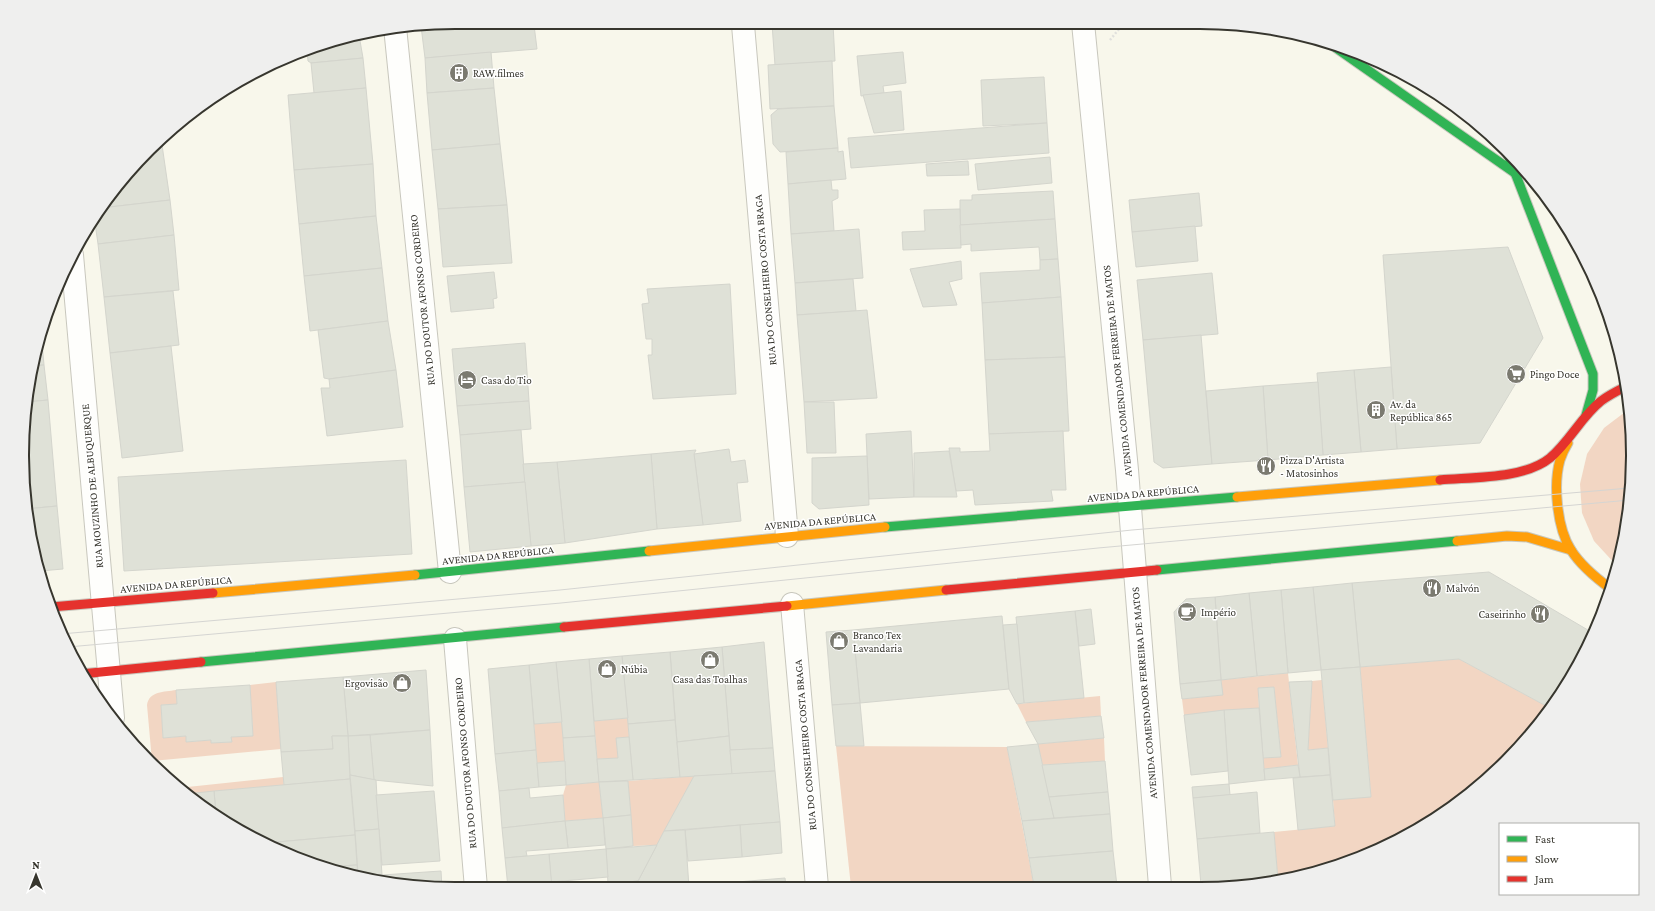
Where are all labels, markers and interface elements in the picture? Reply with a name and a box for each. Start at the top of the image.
building icon: RAW.filmes [448,62,470,84]
place label: RAW.filmes [473,67,524,79]
street label: RUA DO CONSELHEIRO COSTA BRAGA [751,193,778,366]
street label: RUA DO DOUTOR AFONSO CORDEIRO [407,214,437,386]
street label: AVENIDA COMENDADOR FERREIRA DE MATOS [1100,265,1134,477]
supermarket icon: Pingo Doce [1505,363,1527,385]
place label: Pingo Doce [1530,368,1579,381]
hotel icon: Casa do Tio [456,369,478,391]
place label: Casa do Tio [481,374,532,386]
place label: Av. da República 865 [1390,398,1452,424]
building icon: Av. da República 865 [1365,399,1387,421]
street label: RUA MOUZINHO DE ALBUQUERQUE [79,403,105,569]
place label: Pizza D'Artista - Matosinhos [1280,454,1344,479]
restaurant icon: Pizza D'Artista - Matosinhos [1255,455,1277,477]
street label: AVENIDA DA REPÚBLICA [1087,482,1200,504]
street label: AVENIDA DA REPÚBLICA [764,510,877,532]
street label: AVENIDA DA REPÚBLICA [442,543,555,567]
street label: AVENIDA DA REPÚBLICA [120,573,233,595]
restaurant icon: Malvón [1421,577,1443,599]
place label: Malvón [1446,582,1480,594]
street label: AVENIDA COMENDADOR FERREIRA DE MATOS [1129,587,1159,799]
cafe icon: Império [1176,601,1198,623]
restaurant icon: Caseirinho [1529,603,1551,625]
place label: Império [1201,606,1237,619]
place label: Caseirinho [1478,608,1527,620]
place label: Branco Tex Lavandaria [853,629,902,654]
shop icon: Branco Tex Lavandaria [828,630,850,652]
shop icon: Casa das Toalhas [699,649,721,671]
shop icon: Núbia [596,658,618,680]
street label: RUA DO CONSELHEIRO COSTA BRAGA [791,658,818,831]
place label: Núbia [621,663,648,675]
shop icon: Ergovisão [391,672,413,694]
place label: Casa das Toalhas [673,673,747,685]
place label: Ergovisão [345,677,389,690]
street label: RUA DO DOUTOR AFONSO CORDEIRO [452,677,478,849]
legend [1499,823,1639,895]
text: Fast [1535,832,1556,846]
text: Slow [1535,852,1559,866]
north arrow [16,855,56,895]
text: N [32,859,40,871]
text: Jam [1534,872,1554,886]

